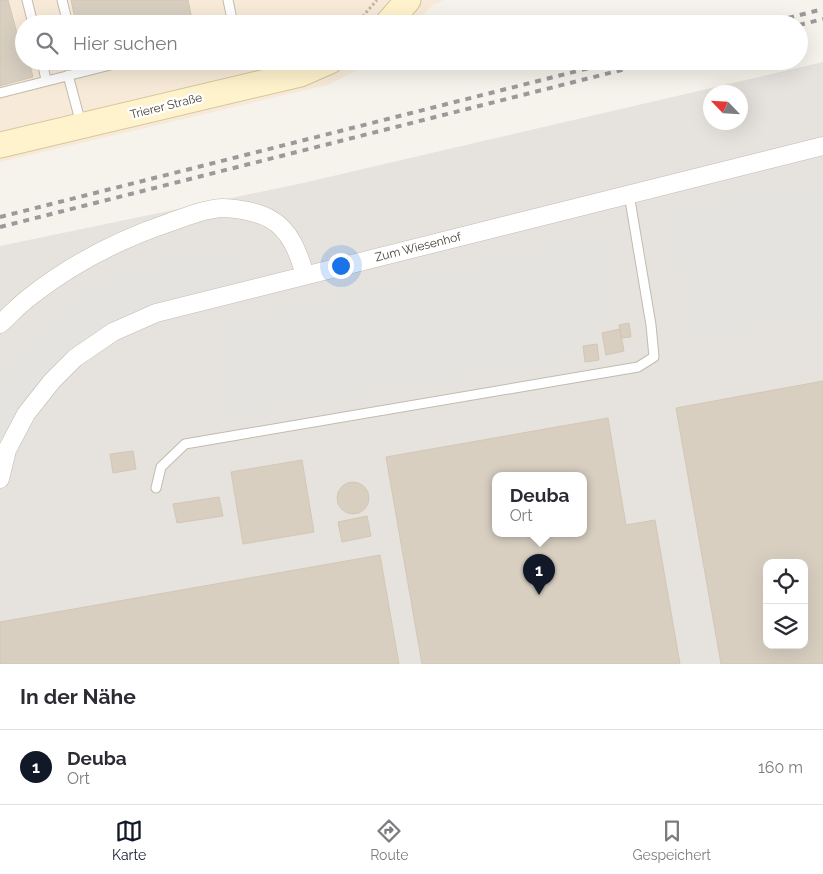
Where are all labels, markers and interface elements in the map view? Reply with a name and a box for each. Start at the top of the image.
search box [15,15,808,70]
icon: search [33,29,61,57]
text: Hier suchen [73,32,178,54]
north arrow [703,85,748,130]
street label: Trierer Straße [129,90,203,122]
street label: Zum Wiesenhof [373,229,464,264]
your location [328,253,354,279]
popup [492,472,587,537]
text: Deuba [510,484,569,506]
text: Ort [510,506,533,525]
pin: 1 [523,554,555,595]
map controls [763,559,808,649]
button: locate [763,559,808,604]
button: layers [763,604,808,649]
text: In der Nähe [20,684,136,709]
text: Deuba [67,747,127,769]
text: 1 [32,758,40,777]
text: 160 m [758,758,803,777]
text: Ort [67,769,90,788]
tab: Karte [112,817,146,863]
tab: Route [370,817,409,863]
tab: Gespeichert [632,817,711,863]

